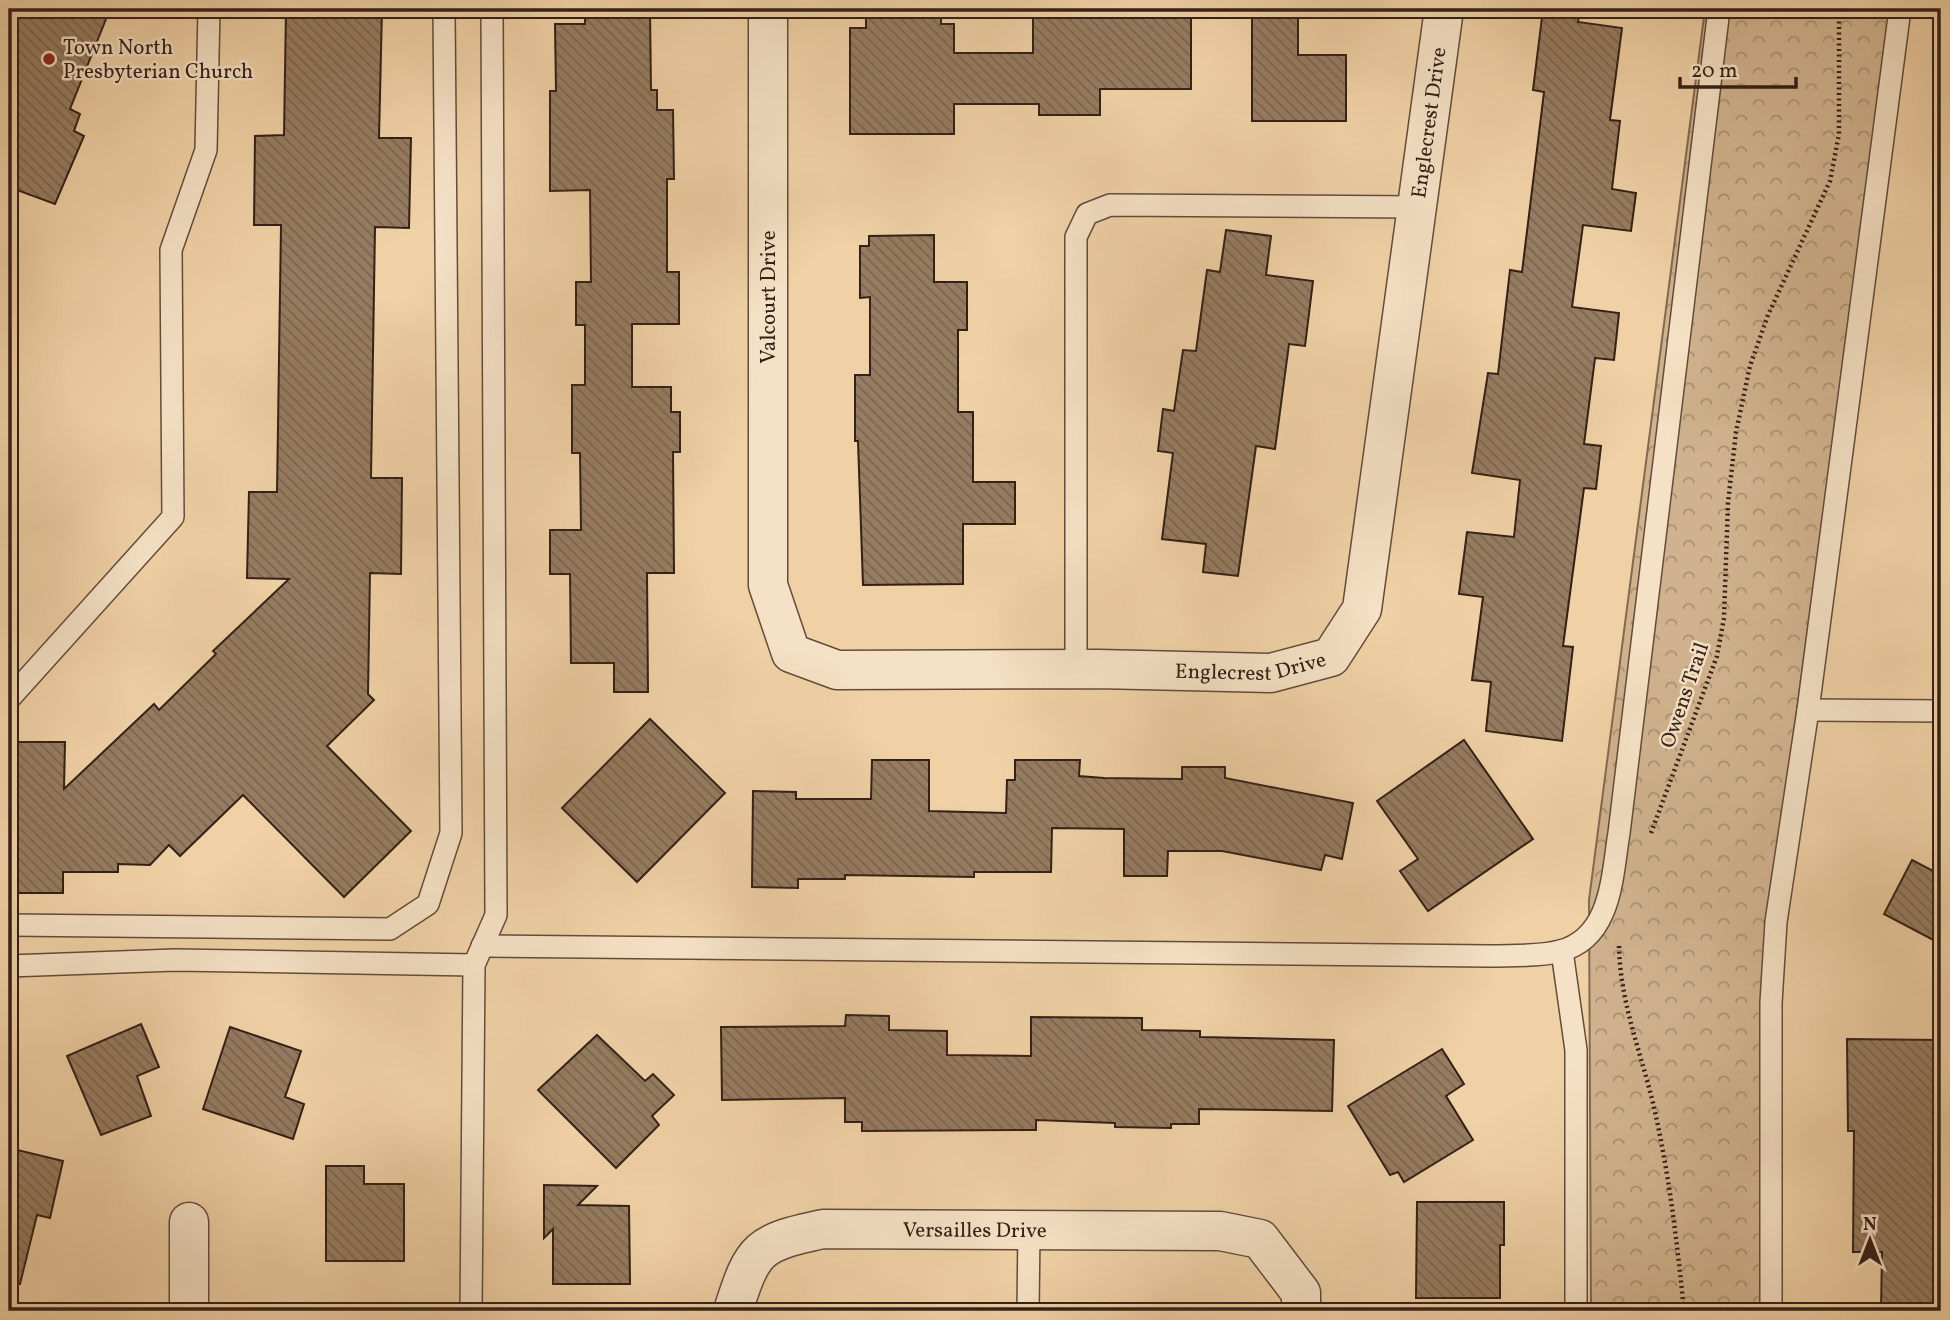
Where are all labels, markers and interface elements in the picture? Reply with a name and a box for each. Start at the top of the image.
place label: Town North Presbyterian Church [63,34,253,87]
street label: Englecrest Drive [1405,45,1455,200]
scale bar [1680,46,1796,90]
marker: Town North Presbyterian Church [41,51,57,67]
text: 20 m [1691,57,1737,86]
street label: Valcourt Drive [755,230,784,364]
street label: Owens Trail [1654,639,1717,752]
street label: Englecrest Drive [1175,646,1330,689]
north arrow [1834,1204,1904,1274]
text: N [1863,1212,1877,1238]
street label: Versailles Drive [903,1216,1047,1246]

